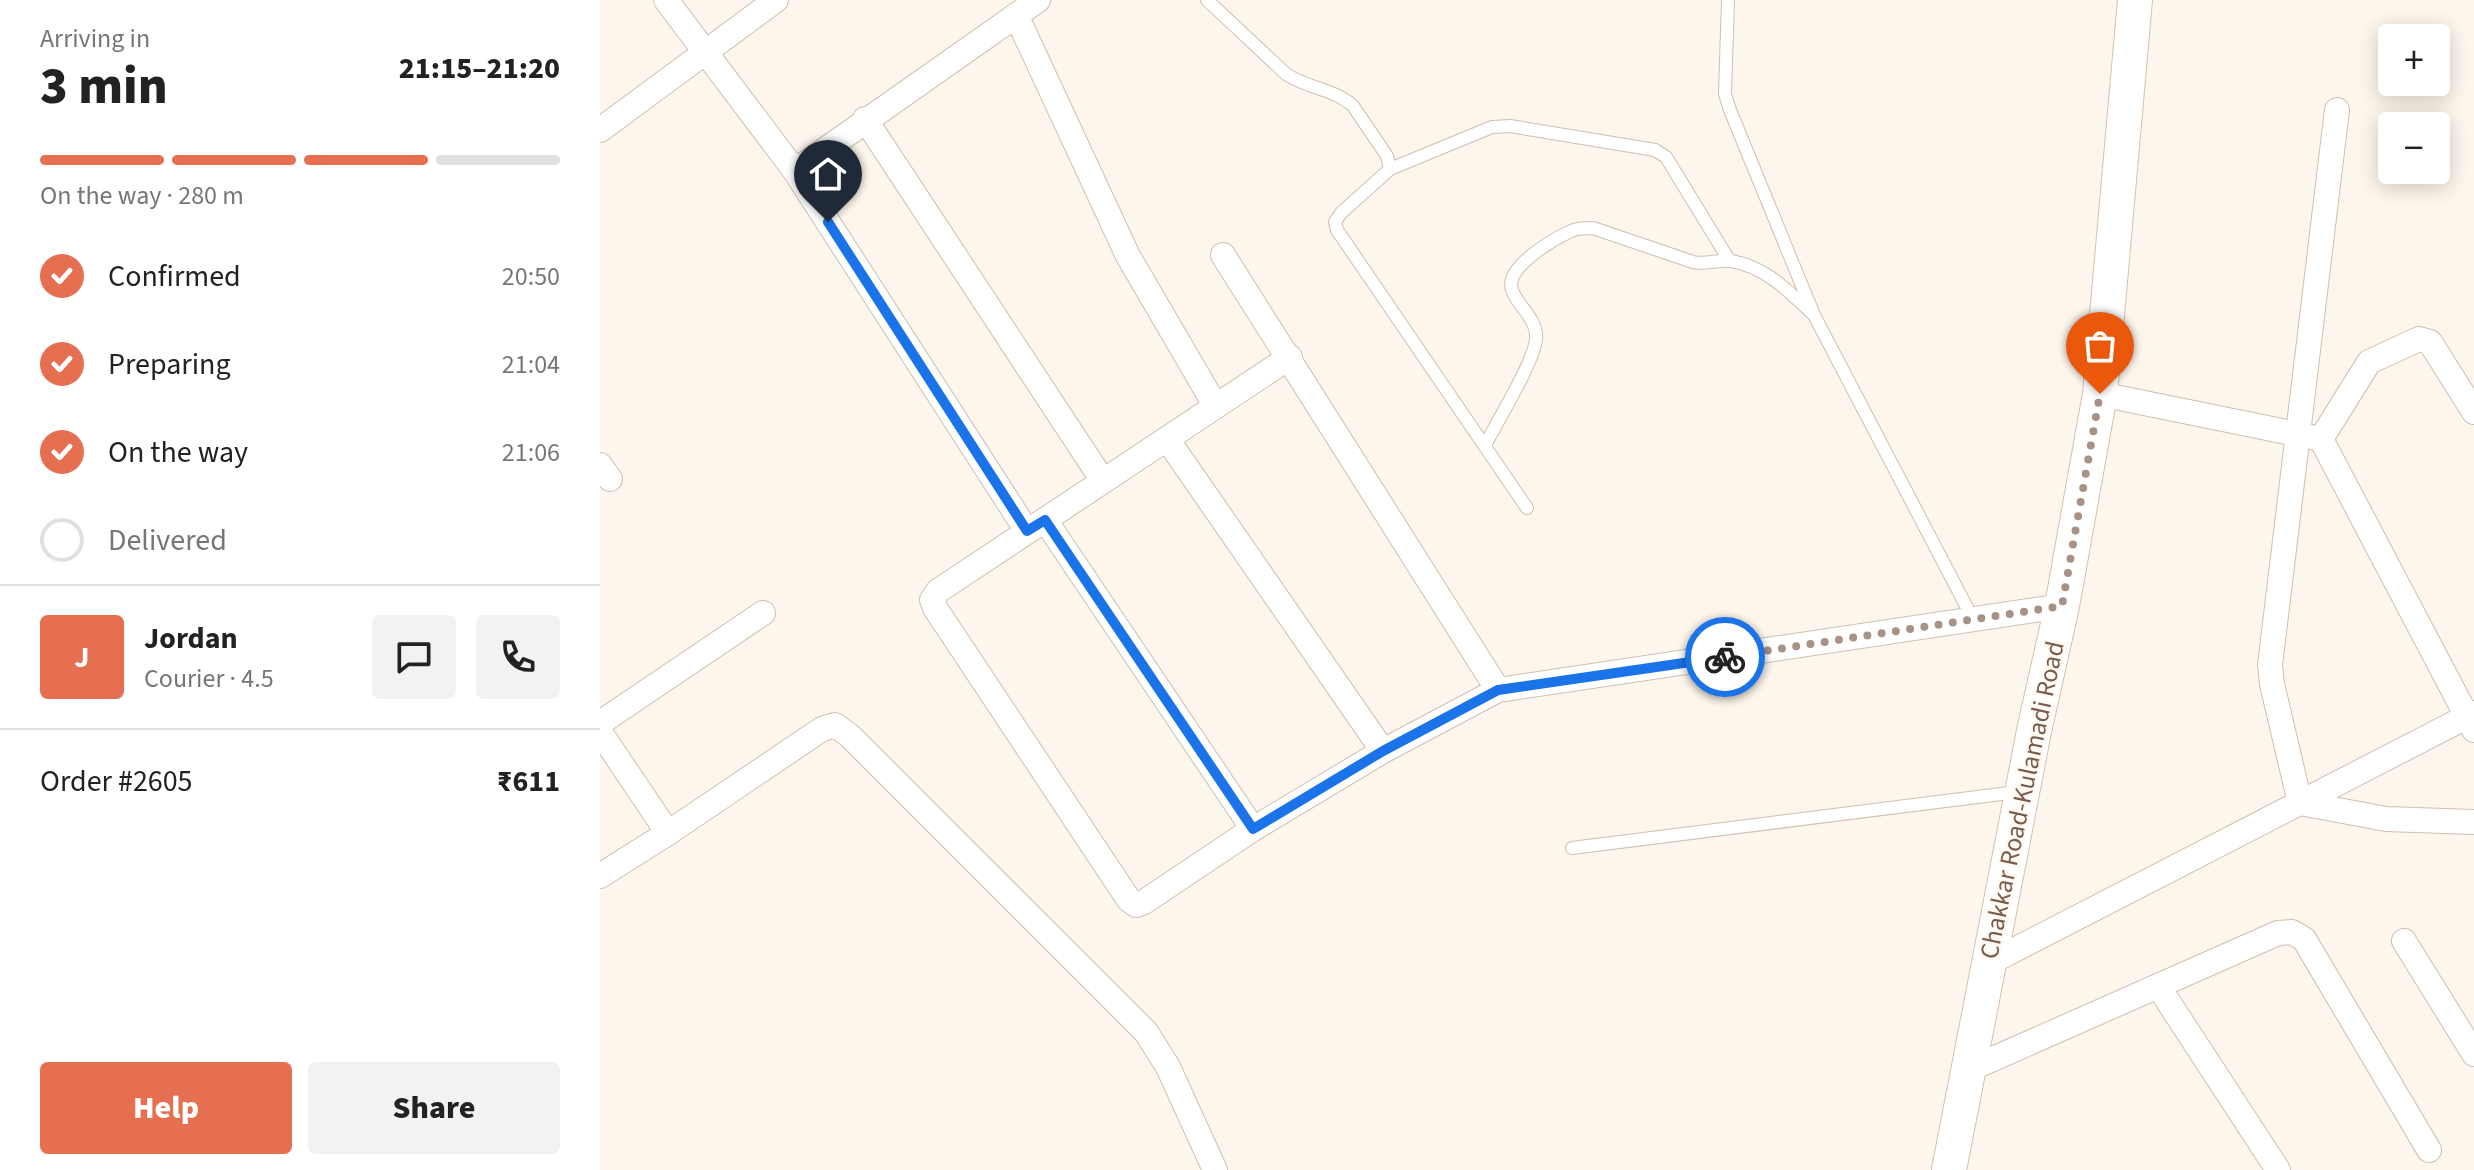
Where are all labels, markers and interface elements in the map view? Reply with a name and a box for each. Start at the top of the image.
text: Arriving in [40,20,150,57]
map controls [2378,24,2450,184]
button: + [2378,24,2450,96]
text: 21:15–21:20 [399,47,560,90]
text: 3 min [40,50,168,124]
button: − [2378,112,2450,184]
pin [794,140,862,222]
icon: home [806,152,850,196]
text: On the way · 280 m [40,177,244,214]
icon: check [40,254,84,298]
text: Confirmed [108,255,241,298]
text: 20:50 [502,258,560,295]
pin [2066,312,2134,394]
icon: bag [2078,324,2122,368]
icon: check [40,342,84,386]
text: Preparing [108,343,231,386]
text: 21:04 [502,346,560,383]
icon: check [40,430,84,474]
text: On the way [108,431,248,474]
text: 21:06 [502,434,560,471]
text: Delivered [108,519,227,562]
button: chat [372,615,456,699]
button: phone [476,615,560,699]
text: Jordan [144,617,238,660]
courier [1685,617,1765,697]
icon: bike [1703,635,1747,679]
text: J [74,636,90,679]
street label: Chakkar Road-Kulamadi Road [1970,638,2074,962]
text: Courier · 4.5 [144,660,274,697]
text: Order #2605 [40,760,193,803]
text: ₹611 [497,760,560,803]
button: Help [40,1062,292,1154]
button: Share [308,1062,560,1154]

